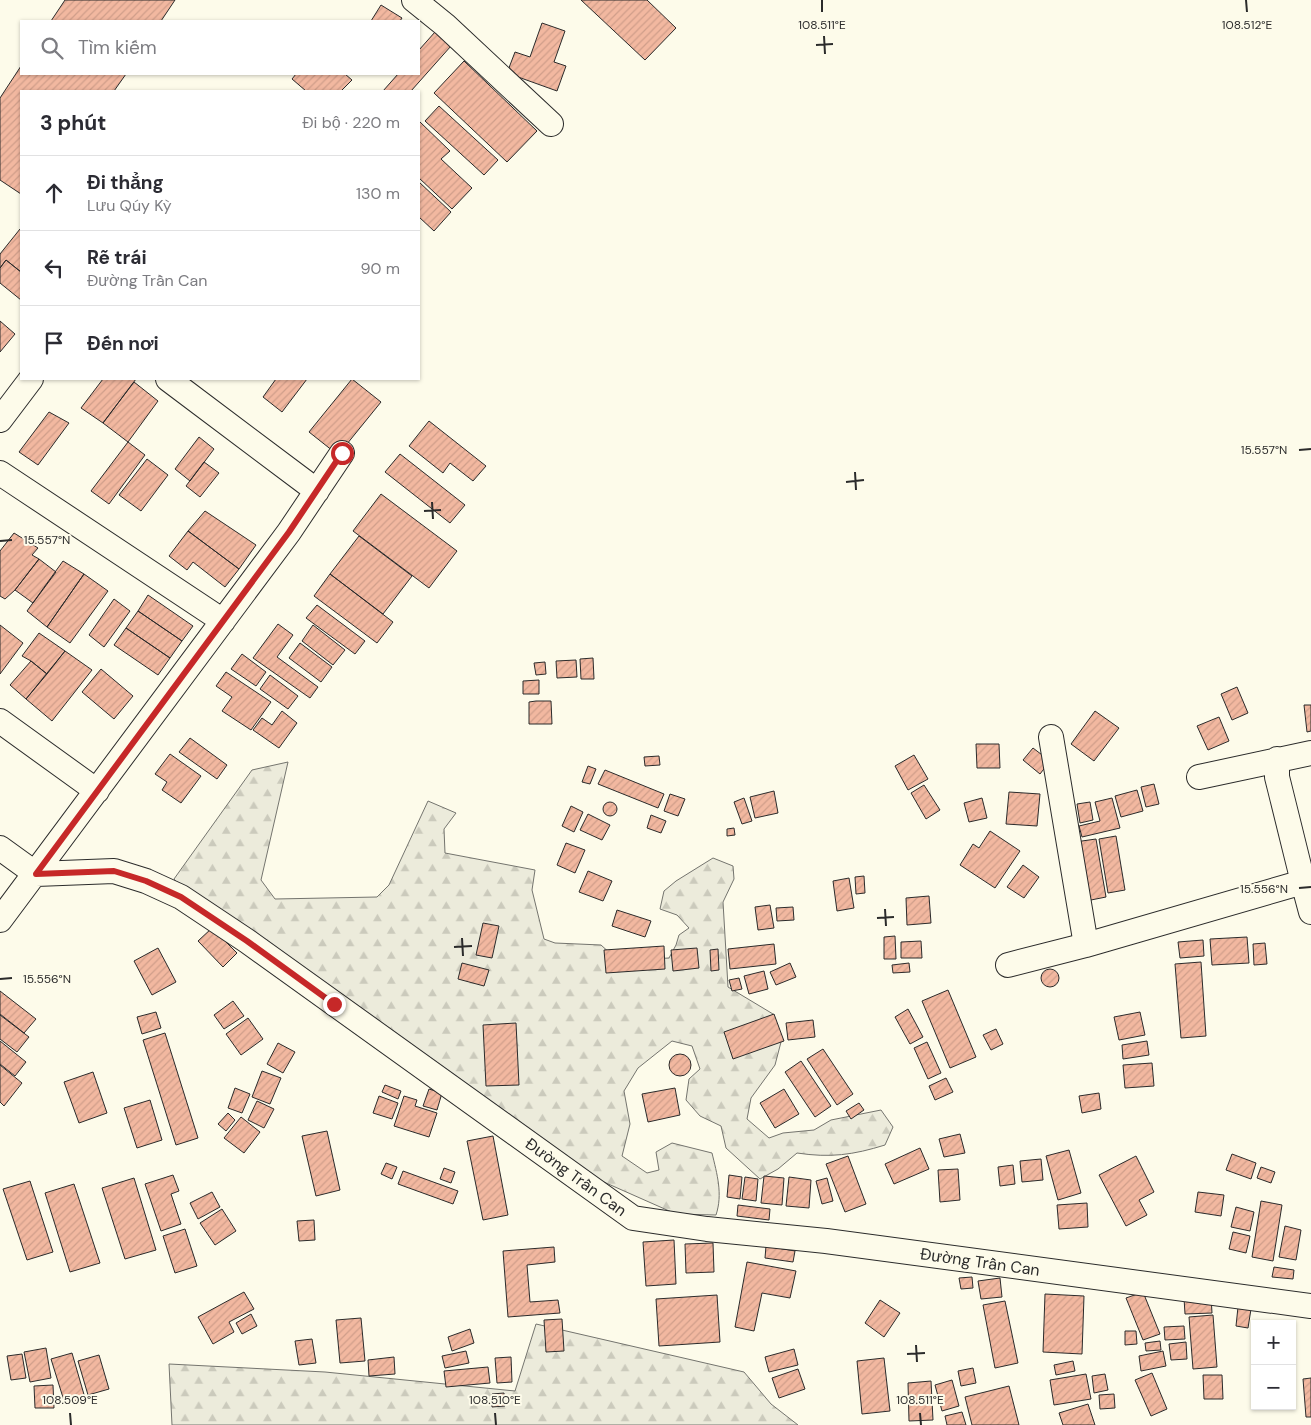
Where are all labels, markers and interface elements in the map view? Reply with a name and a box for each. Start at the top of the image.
text: 108.511°E [798,17,846,33]
text: 108.512°E [1222,17,1272,33]
search box [20,20,420,75]
icon: search [38,34,66,62]
text: Tìm kiếm [78,35,157,60]
text: 3 phút [40,109,106,137]
text: Đi bộ · 220 m [302,112,400,133]
text: Đi thẳng [87,170,164,195]
icon: ahead [40,179,68,207]
text: 130 m [356,183,400,204]
text: Lưu Qúy Kỳ [87,195,172,216]
text: Rẽ trái [87,245,147,270]
icon: left [40,254,68,282]
text: 90 m [360,258,400,279]
text: Đường Trần Can [87,270,207,291]
icon: arrive [40,329,68,357]
text: Đến nơi [87,331,159,356]
route start [331,442,354,465]
text: 15.557°N [1241,442,1287,458]
text: 15.557°N [24,532,70,548]
text: 15.556°N [1240,881,1288,897]
text: 15.556°N [23,971,71,987]
route end [323,993,346,1016]
street label: Đường Trần Can [521,1133,631,1221]
street label: Đường Trần Can [919,1243,1041,1281]
map controls [1251,1320,1296,1410]
button: + [1251,1320,1296,1365]
button: − [1251,1365,1296,1410]
text: 108.509°E [42,1392,98,1408]
text: 108.510°E [469,1392,521,1408]
text: 108.511°E [896,1392,944,1408]

